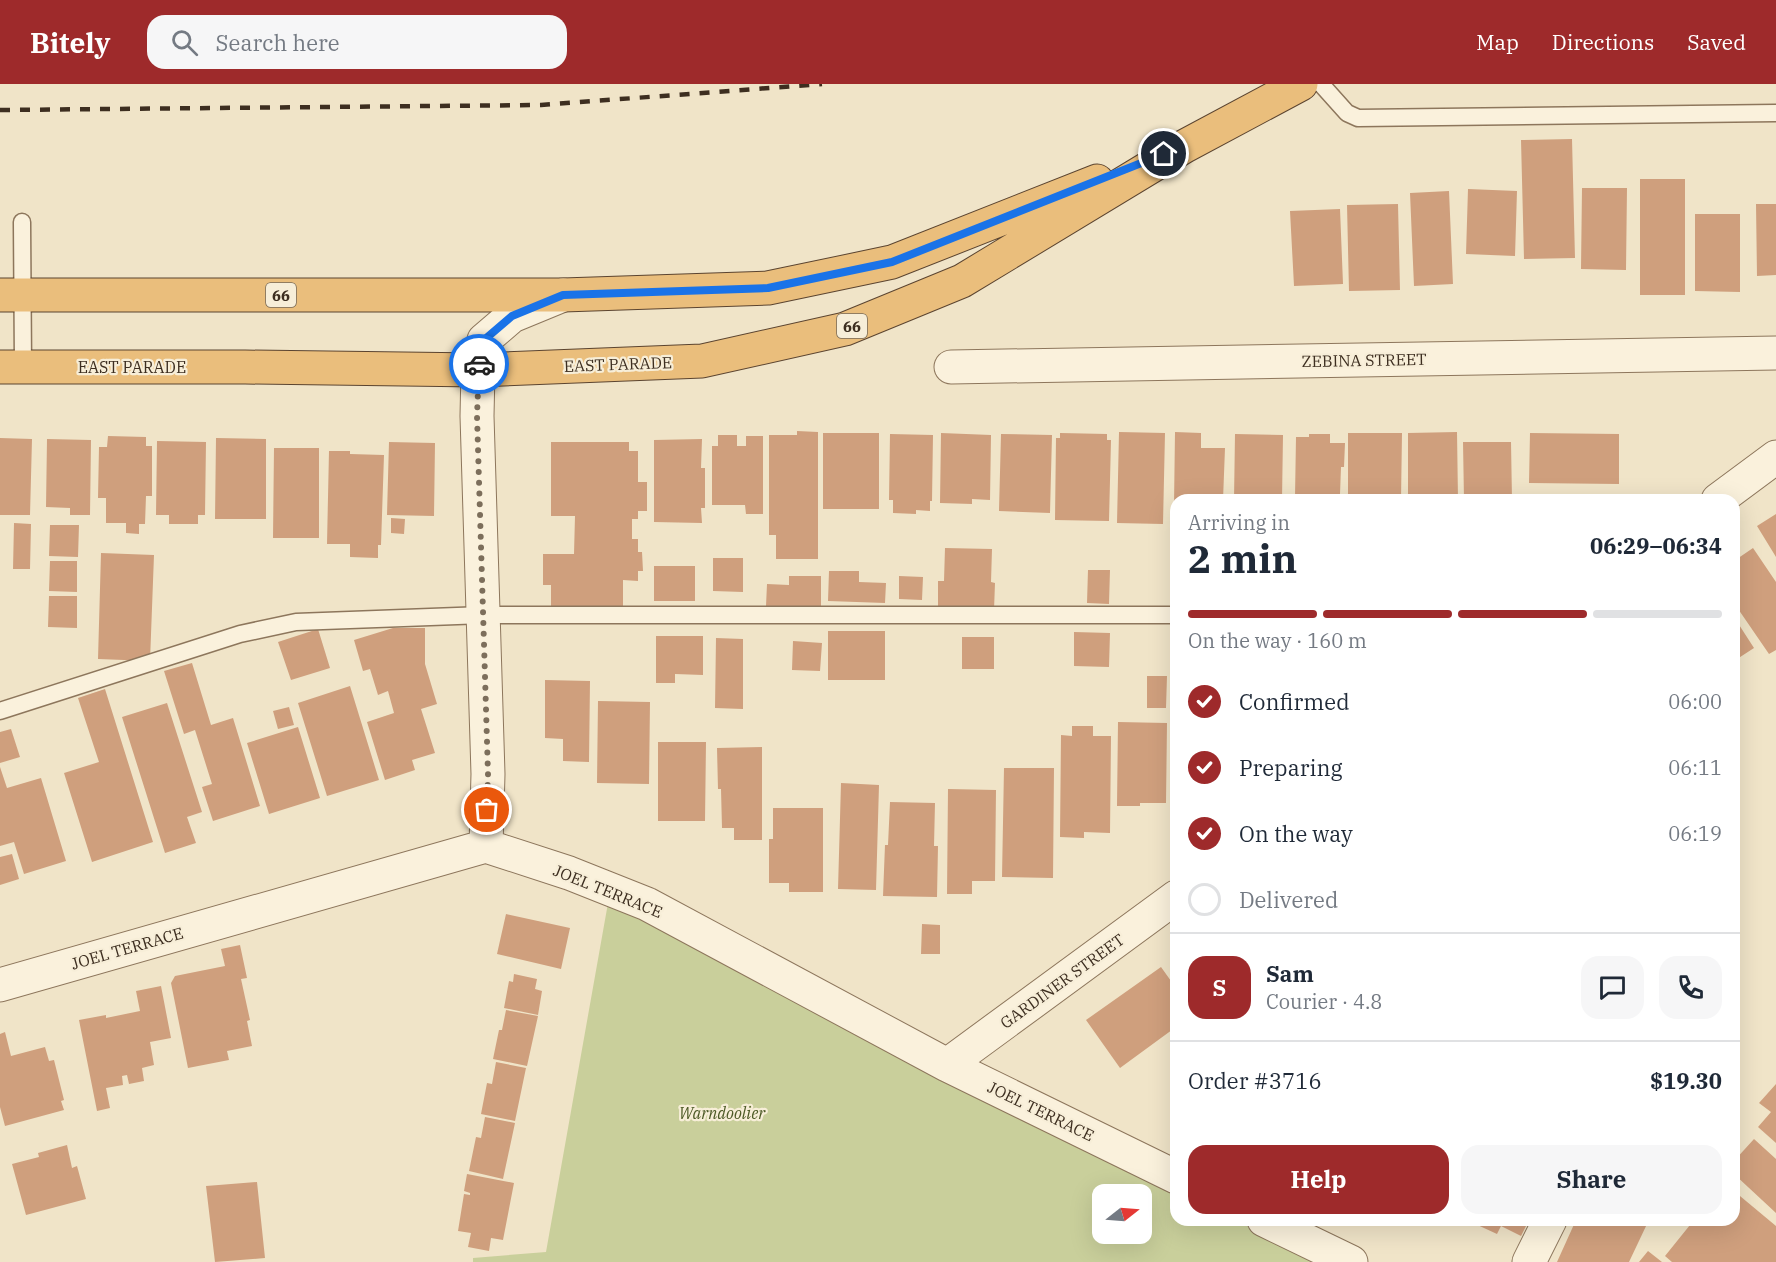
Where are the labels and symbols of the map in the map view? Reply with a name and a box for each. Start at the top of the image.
pin [1138,128,1189,179]
road number: 66 [266,283,296,307]
road number: 66 [837,314,867,338]
courier [449,334,509,394]
street label: ZEBINA STREET [1301,349,1427,371]
street label: EAST PARADE [564,352,672,376]
street label: EAST PARADE [78,357,186,377]
pin [461,784,512,835]
street label: JOEL TERRACE [551,860,665,922]
street label: JOEL TERRACE [69,922,185,974]
street label: GARDINER STREET [996,929,1128,1033]
street label: JOEL TERRACE [985,1077,1097,1145]
park label: Warndoolier [679,1103,766,1123]
north arrow [1092,1184,1152,1244]

